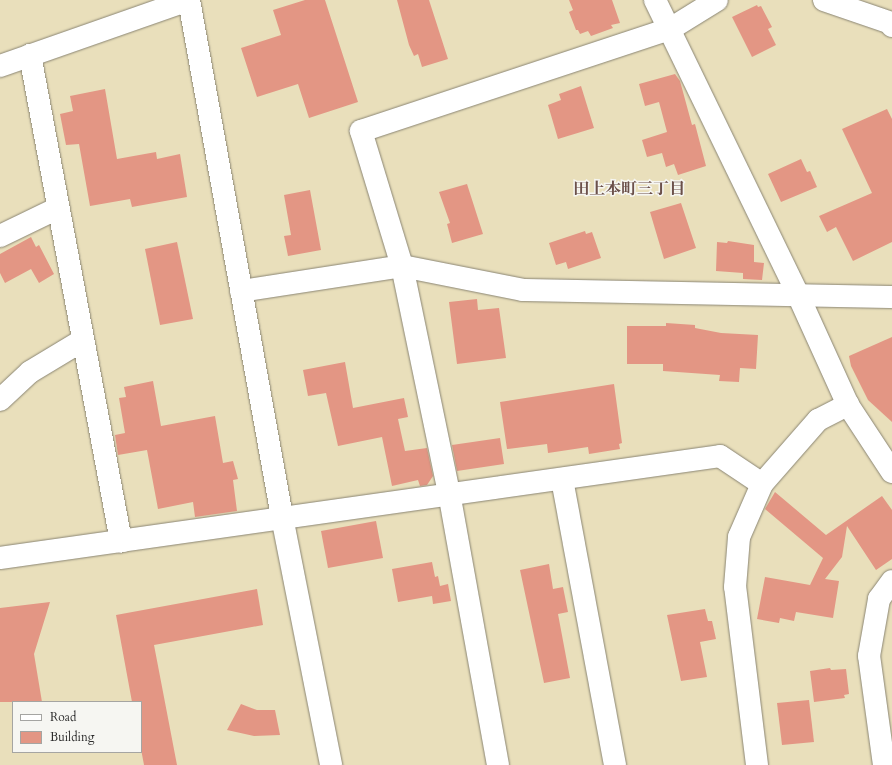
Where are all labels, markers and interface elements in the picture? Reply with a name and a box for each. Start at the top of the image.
district label: 田上本町三丁目 [573,179,685,199]
legend [12,701,142,753]
text: Road [50,709,76,725]
text: Building [50,729,94,745]

